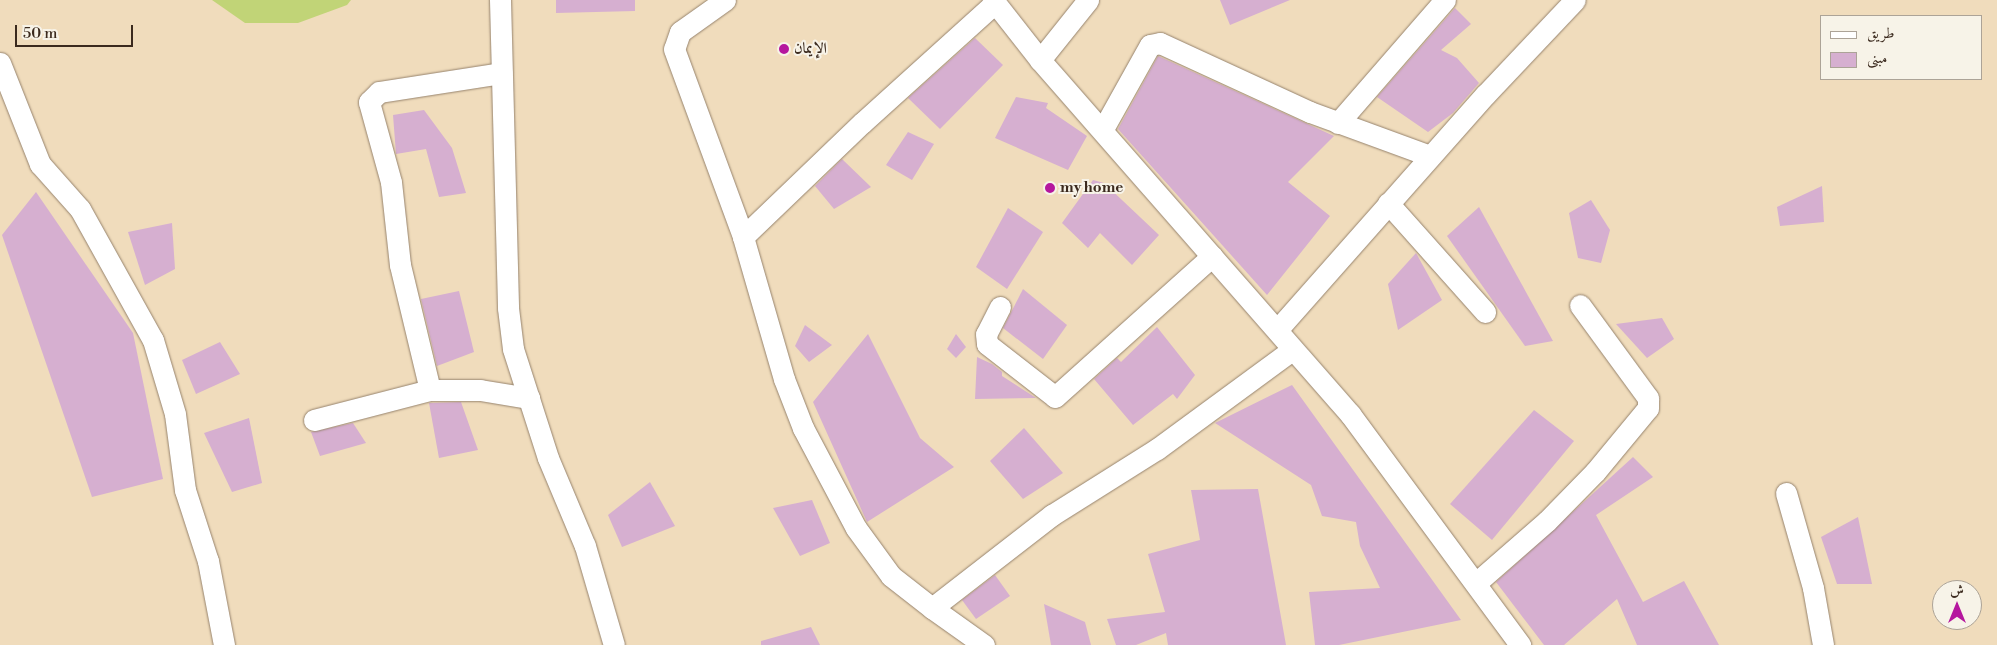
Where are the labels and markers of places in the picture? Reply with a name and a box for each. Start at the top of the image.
place label: الإيمان [794,40,827,58]
marker: الإيمان [778,43,790,55]
place label: my home [1060,179,1123,197]
marker: my home [1044,182,1056,194]

